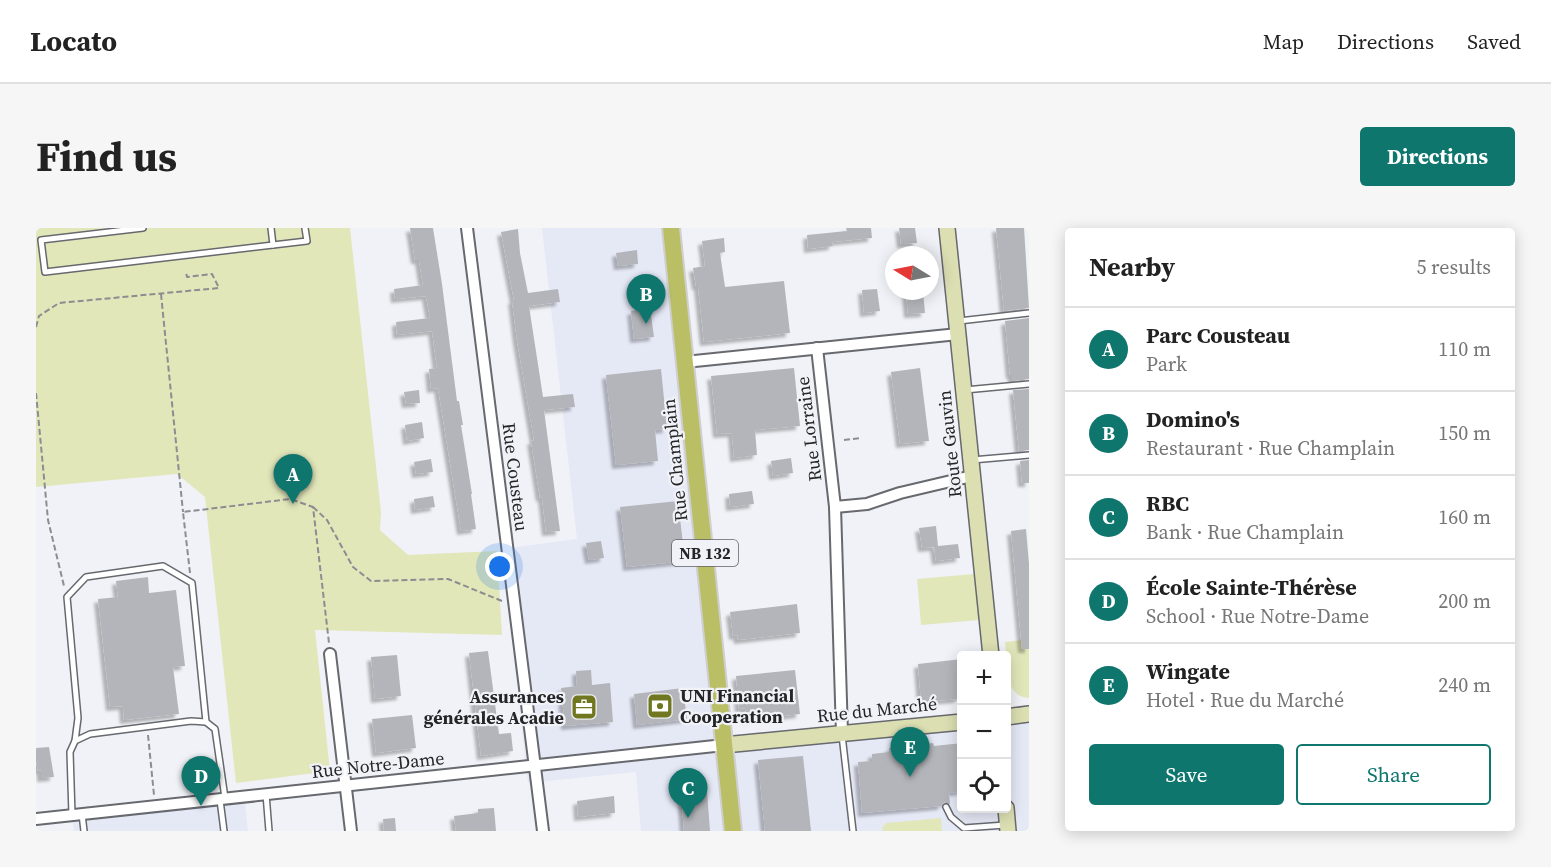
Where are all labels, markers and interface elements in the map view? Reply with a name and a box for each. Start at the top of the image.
text: Locato [30,22,117,60]
text: Map [1263,27,1304,56]
text: Directions [1337,27,1434,56]
text: Saved [1467,27,1521,56]
text: Find us [36,127,177,185]
button: Directions [1360,127,1515,186]
north arrow [885,246,939,300]
text: Nearby [1089,249,1175,285]
text: 5 results [1416,253,1491,281]
pin: B [626,274,666,324]
text: Parc Cousteau [1146,320,1290,350]
text: A [1102,335,1115,363]
text: 110 m [1438,335,1491,363]
text: Park [1146,350,1187,378]
street label: Rue Lorraine [790,375,827,483]
street label: Route Gauvin [931,389,968,499]
street label: Rue Champlain [656,397,693,523]
text: Domino's [1146,404,1240,434]
text: B [1102,419,1115,447]
text: 150 m [1438,419,1491,447]
street label: Rue Cousteau [496,421,535,533]
text: Restaurant · Rue Champlain [1146,434,1395,462]
pin: A [274,454,312,504]
text: RBC [1146,488,1189,518]
text: C [1102,503,1115,531]
text: 160 m [1438,503,1491,531]
text: Bank · Rue Champlain [1146,518,1344,546]
road number: NB 132 [672,540,738,566]
your location [485,552,514,581]
text: École Sainte-Thérèse [1146,572,1357,602]
text: D [1101,587,1116,615]
text: 200 m [1438,587,1491,615]
text: School · Rue Notre-Dame [1146,602,1369,630]
map controls [957,651,1011,813]
button: + [957,651,1011,705]
text: Wingate [1146,656,1230,686]
text: E [1103,671,1114,699]
text: 240 m [1438,671,1491,699]
place label: UNI Financial Cooperation [680,683,794,729]
place label: Assurances générales Acadie [424,684,564,730]
text: Hotel · Rue du Marché [1146,686,1344,714]
bank icon: UNI Financial Cooperation [645,691,675,721]
street label: Rue du Marché [816,691,938,728]
office icon: Assurances générales Acadie [569,692,599,722]
button: − [957,705,1011,759]
pin: E [890,728,930,777]
button: Save [1089,744,1284,805]
button: Share [1296,744,1491,805]
street label: Rue Notre-Dame [310,745,446,784]
pin: D [182,756,220,806]
button: locate [957,759,1011,813]
pin: C [668,768,708,818]

